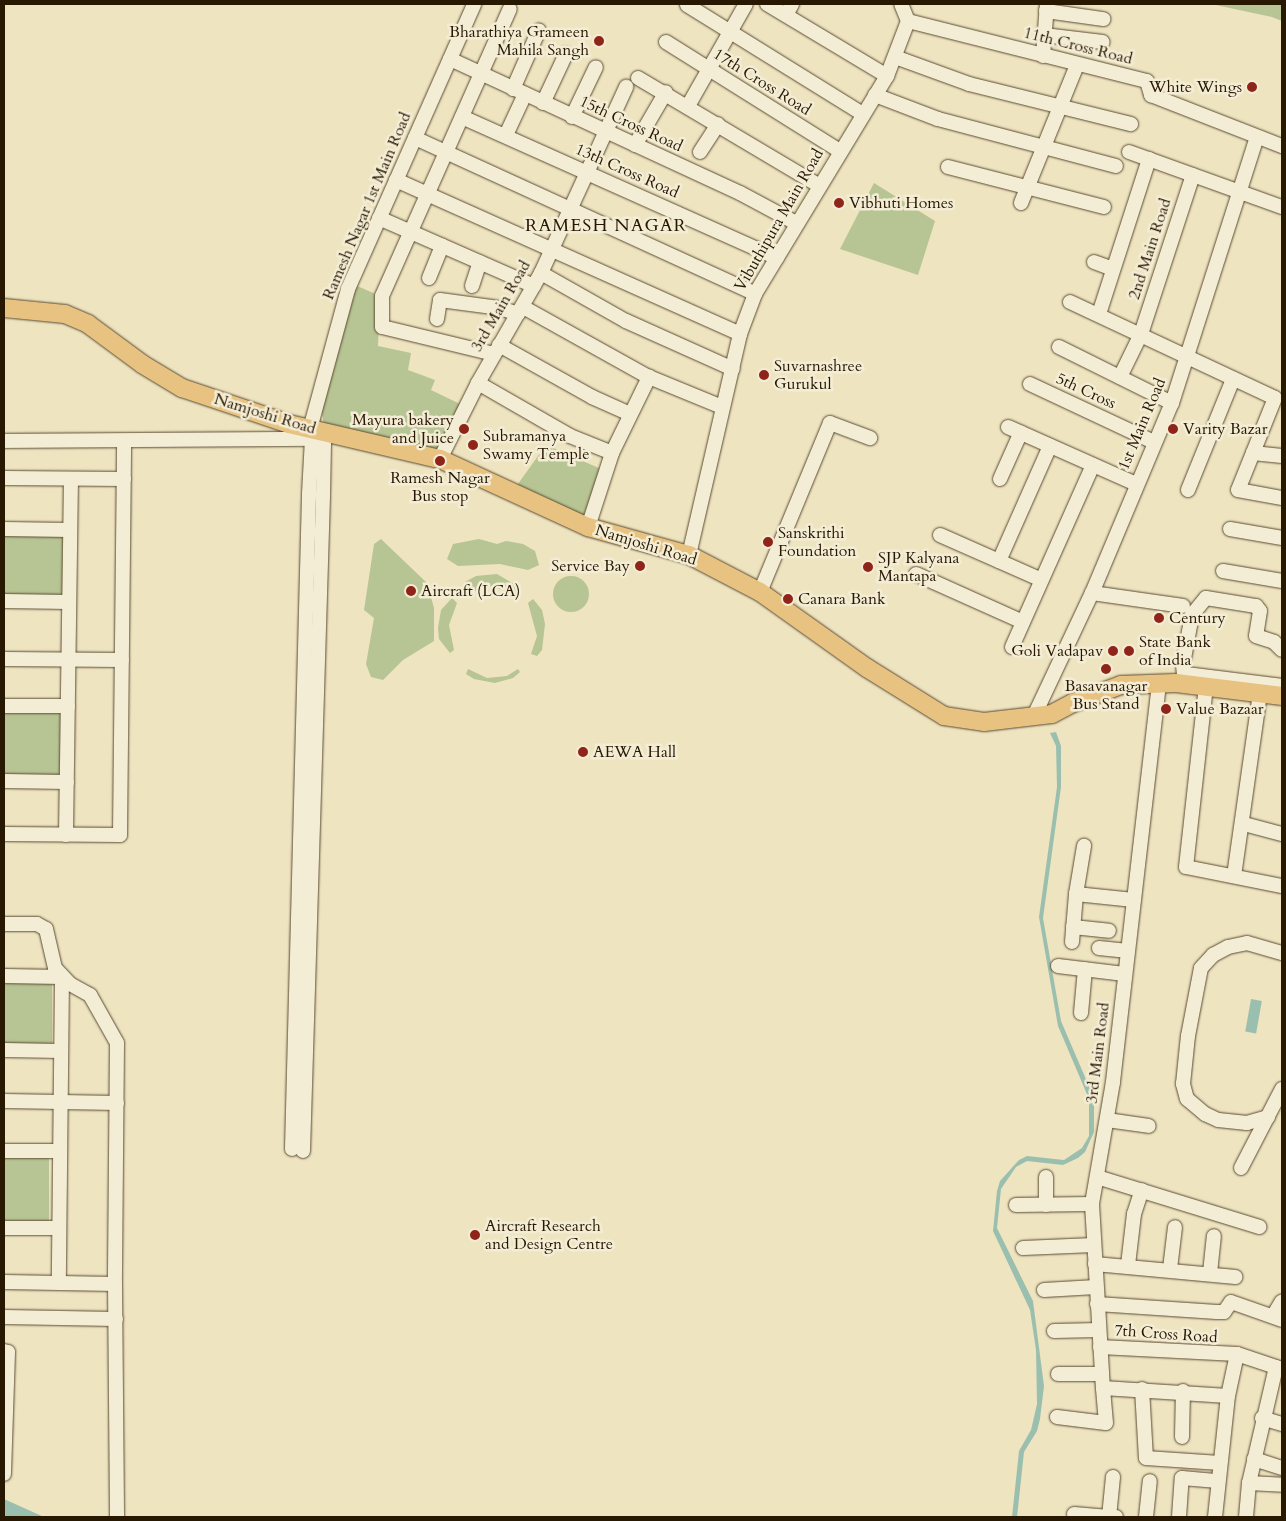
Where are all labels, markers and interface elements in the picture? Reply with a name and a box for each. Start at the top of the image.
place label: Bharathiya Grameen Mahila Sangh [449,22,589,60]
street label: 11th Cross Road [1022,23,1134,69]
marker: Bharathiya Grameen Mahila Sangh [593,35,605,47]
street label: 17th Cross Road [710,44,814,120]
place label: White Wings [1149,77,1242,97]
marker: White Wings [1246,81,1258,93]
street label: 15th Cross Road [576,92,686,156]
street label: Ramesh Nagar 1st Main Road [319,109,415,303]
street label: 13th Cross Road [572,140,682,202]
street label: Vibuthipura Main Road [730,145,828,295]
place label: Vibhuti Homes [849,193,953,213]
street label: 2nd Main Road [1125,196,1175,302]
marker: Vibhuti Homes [833,197,845,209]
district label: RAMESH NAGAR [524,215,688,237]
street label: 3rd Main Road [467,257,535,355]
place label: Suvarnashree Gurukul [774,356,862,394]
marker: Suvarnashree Gurukul [758,369,770,381]
street label: 5th Cross [1053,369,1119,413]
street label: 1st Main Road [1114,375,1170,473]
street label: Namjoshi Road [212,389,318,439]
place label: Mayura bakery and Juice [352,410,454,448]
place label: Varity Bazar [1183,419,1268,439]
marker: Mayura bakery and Juice [458,423,470,435]
marker: Varity Bazar [1167,423,1179,435]
place label: Subramanya Swamy Temple [483,426,589,464]
marker: Subramanya Swamy Temple [467,439,479,451]
marker: Ramesh Nagar Bus stop [434,455,446,467]
place label: Ramesh Nagar Bus stop [390,468,490,506]
street label: Namjoshi Road [593,520,699,570]
place label: Sanskrithi Foundation [778,523,856,561]
marker: Sanskrithi Foundation [762,536,774,548]
place label: SJP Kalyana Mantapa [878,548,959,586]
place label: Service Bay [551,556,630,576]
marker: Service Bay [634,560,646,572]
marker: SJP Kalyana Mantapa [862,561,874,573]
place label: Aircraft (LCA) [421,581,520,601]
marker: Aircraft (LCA) [405,585,417,597]
place label: Canara Bank [798,589,886,609]
marker: Canara Bank [782,593,794,605]
place label: Century [1169,608,1226,628]
marker: Century [1153,612,1165,624]
place label: State Bank of India [1139,632,1211,670]
place label: Goli Vadapav [1011,641,1103,661]
marker: Goli Vadapav [1107,645,1119,657]
marker: State Bank of India [1123,645,1135,657]
marker: Basavanagar Bus Stand [1100,663,1112,675]
place label: Basavanagar Bus Stand [1065,676,1147,714]
place label: Value Bazaar [1176,699,1264,719]
marker: Value Bazaar [1160,703,1172,715]
place label: AEWA Hall [593,742,676,762]
marker: AEWA Hall [577,746,589,758]
street label: 3rd Main Road [1082,1001,1114,1105]
place label: Aircraft Research and Design Centre [485,1216,613,1254]
marker: Aircraft Research and Design Centre [469,1229,481,1241]
street label: 7th Cross Road [1114,1321,1218,1347]

